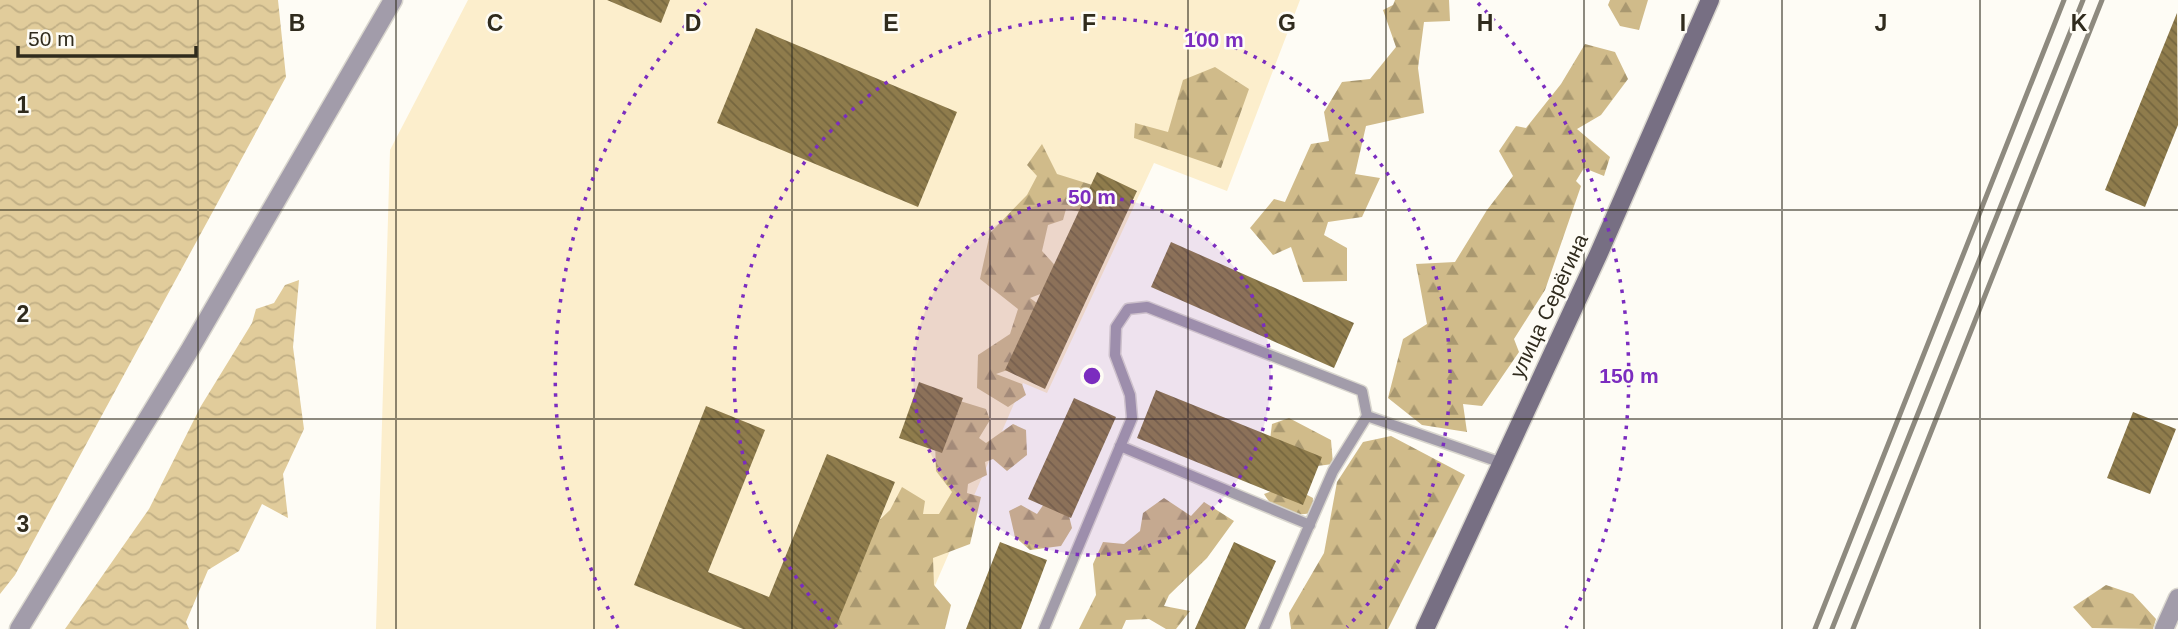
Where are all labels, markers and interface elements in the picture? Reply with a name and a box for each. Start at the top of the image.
text: B [289,10,305,36]
text: C [487,10,503,36]
text: D [685,10,701,36]
text: E [883,10,899,36]
text: F [1082,10,1096,36]
text: G [1278,10,1296,36]
text: H [1477,10,1493,36]
text: I [1680,10,1686,36]
text: J [1875,10,1887,36]
text: K [2071,10,2088,36]
scale bar [18,14,196,58]
text: 50 m [28,27,75,50]
text: 100 m [1184,28,1244,51]
text: 1 [17,92,30,118]
text: 50 m [1068,185,1116,208]
street label: улица Серёгина [1505,230,1592,382]
text: 2 [17,301,29,327]
centre of rings [1080,364,1104,388]
text: 150 m [1599,364,1659,387]
text: 3 [17,511,29,537]

